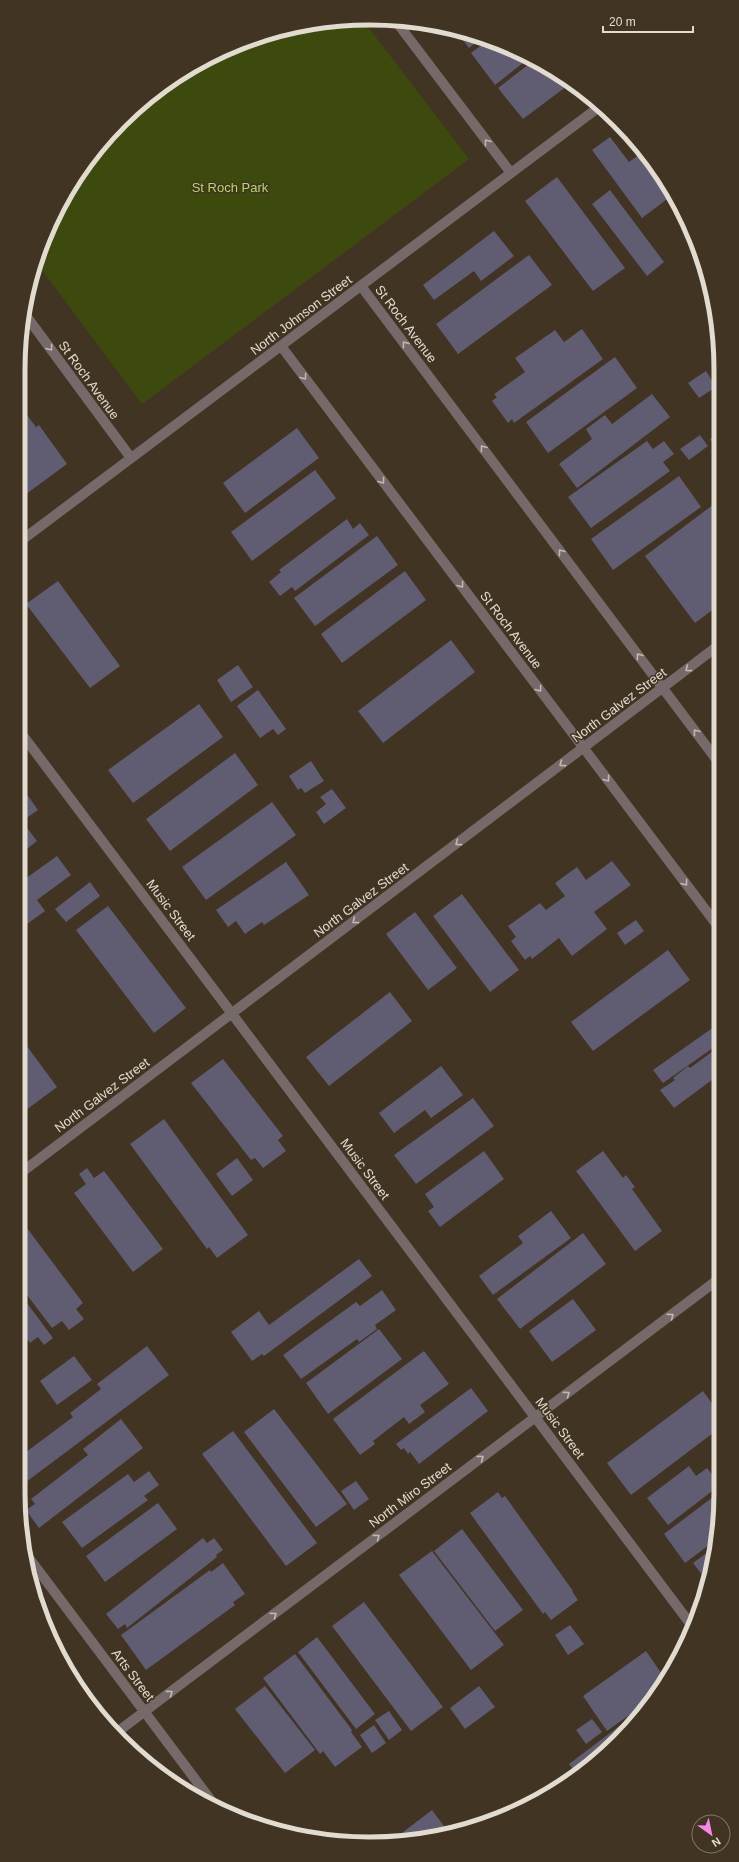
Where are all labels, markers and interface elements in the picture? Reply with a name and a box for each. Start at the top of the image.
scale bar [603,8,693,34]
text: 20 m [609,15,636,29]
one-way arrow [485,140,492,147]
park label: St Roch Park [192,180,269,195]
street label: North Johnson Street [247,272,355,358]
street label: St Roch Avenue [372,282,440,366]
street label: St Roch Avenue [56,338,122,422]
one-way arrow [403,342,410,349]
one-way arrow [45,344,52,351]
one-way arrow [300,372,307,379]
one-way arrow [481,446,488,453]
one-way arrow [378,476,385,483]
one-way arrow [559,550,566,557]
one-way arrow [456,580,463,587]
street label: St Roch Avenue [477,588,545,672]
one-way arrow [637,654,644,661]
street label: North Galvez Street [569,664,669,745]
one-way arrow [685,664,692,671]
one-way arrow [534,684,541,691]
one-way arrow [693,729,700,736]
one-way arrow [559,760,566,767]
one-way arrow [602,775,609,782]
one-way arrow [456,838,463,845]
street label: North Galvez Street [311,859,411,940]
street label: Music Street [143,877,199,944]
one-way arrow [680,879,687,886]
one-way arrow [352,916,359,923]
street label: North Galvez Street [52,1054,152,1135]
street label: Music Street [337,1136,393,1203]
one-way arrow [666,1314,673,1321]
one-way arrow [562,1392,569,1399]
street label: Music Street [532,1395,588,1462]
one-way arrow [477,1456,484,1463]
street label: North Miro Street [366,1459,454,1531]
one-way arrow [373,1534,380,1541]
one-way arrow [269,1612,276,1619]
street label: Arts Street [109,1646,158,1704]
one-way arrow [165,1691,172,1698]
north arrow [691,1814,731,1854]
text: N [710,1835,723,1850]

